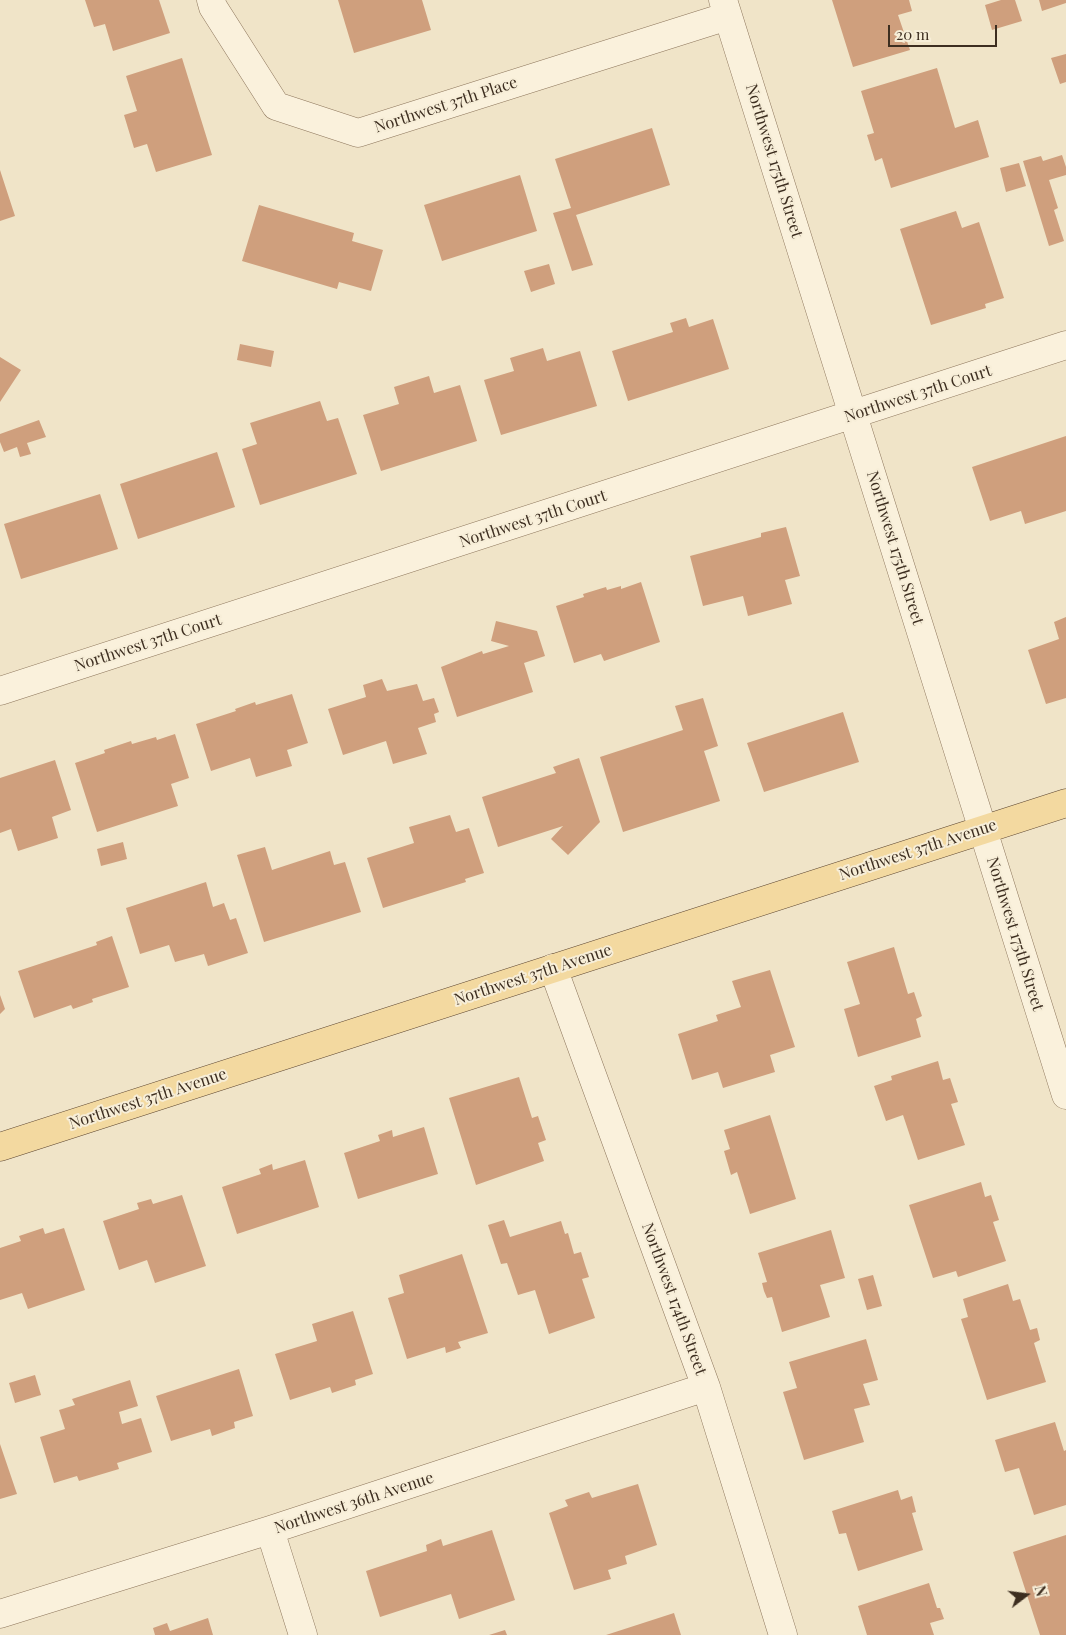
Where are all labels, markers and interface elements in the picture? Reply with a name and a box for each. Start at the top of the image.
scale bar [891,15,1000,47]
text: 20 m [896,24,929,44]
street label: Northwest 37th Place [372,73,520,137]
street label: Northwest 175th Street [741,82,807,240]
street label: Northwest 37th Court [842,361,994,427]
street label: Northwest 175th Street [862,469,928,627]
street label: Northwest 37th Court [457,486,609,552]
street label: Northwest 37th Court [72,610,224,676]
street label: Northwest 37th Avenue [837,815,999,885]
street label: Northwest 175th Street [982,855,1048,1013]
street label: Northwest 37th Avenue [452,940,614,1010]
street label: Northwest 37th Avenue [67,1064,229,1134]
street label: Northwest 174th Street [637,1220,711,1378]
street label: Northwest 36th Avenue [272,1468,436,1538]
north arrow [1001,1570,1051,1620]
text: N [1030,1584,1051,1598]

